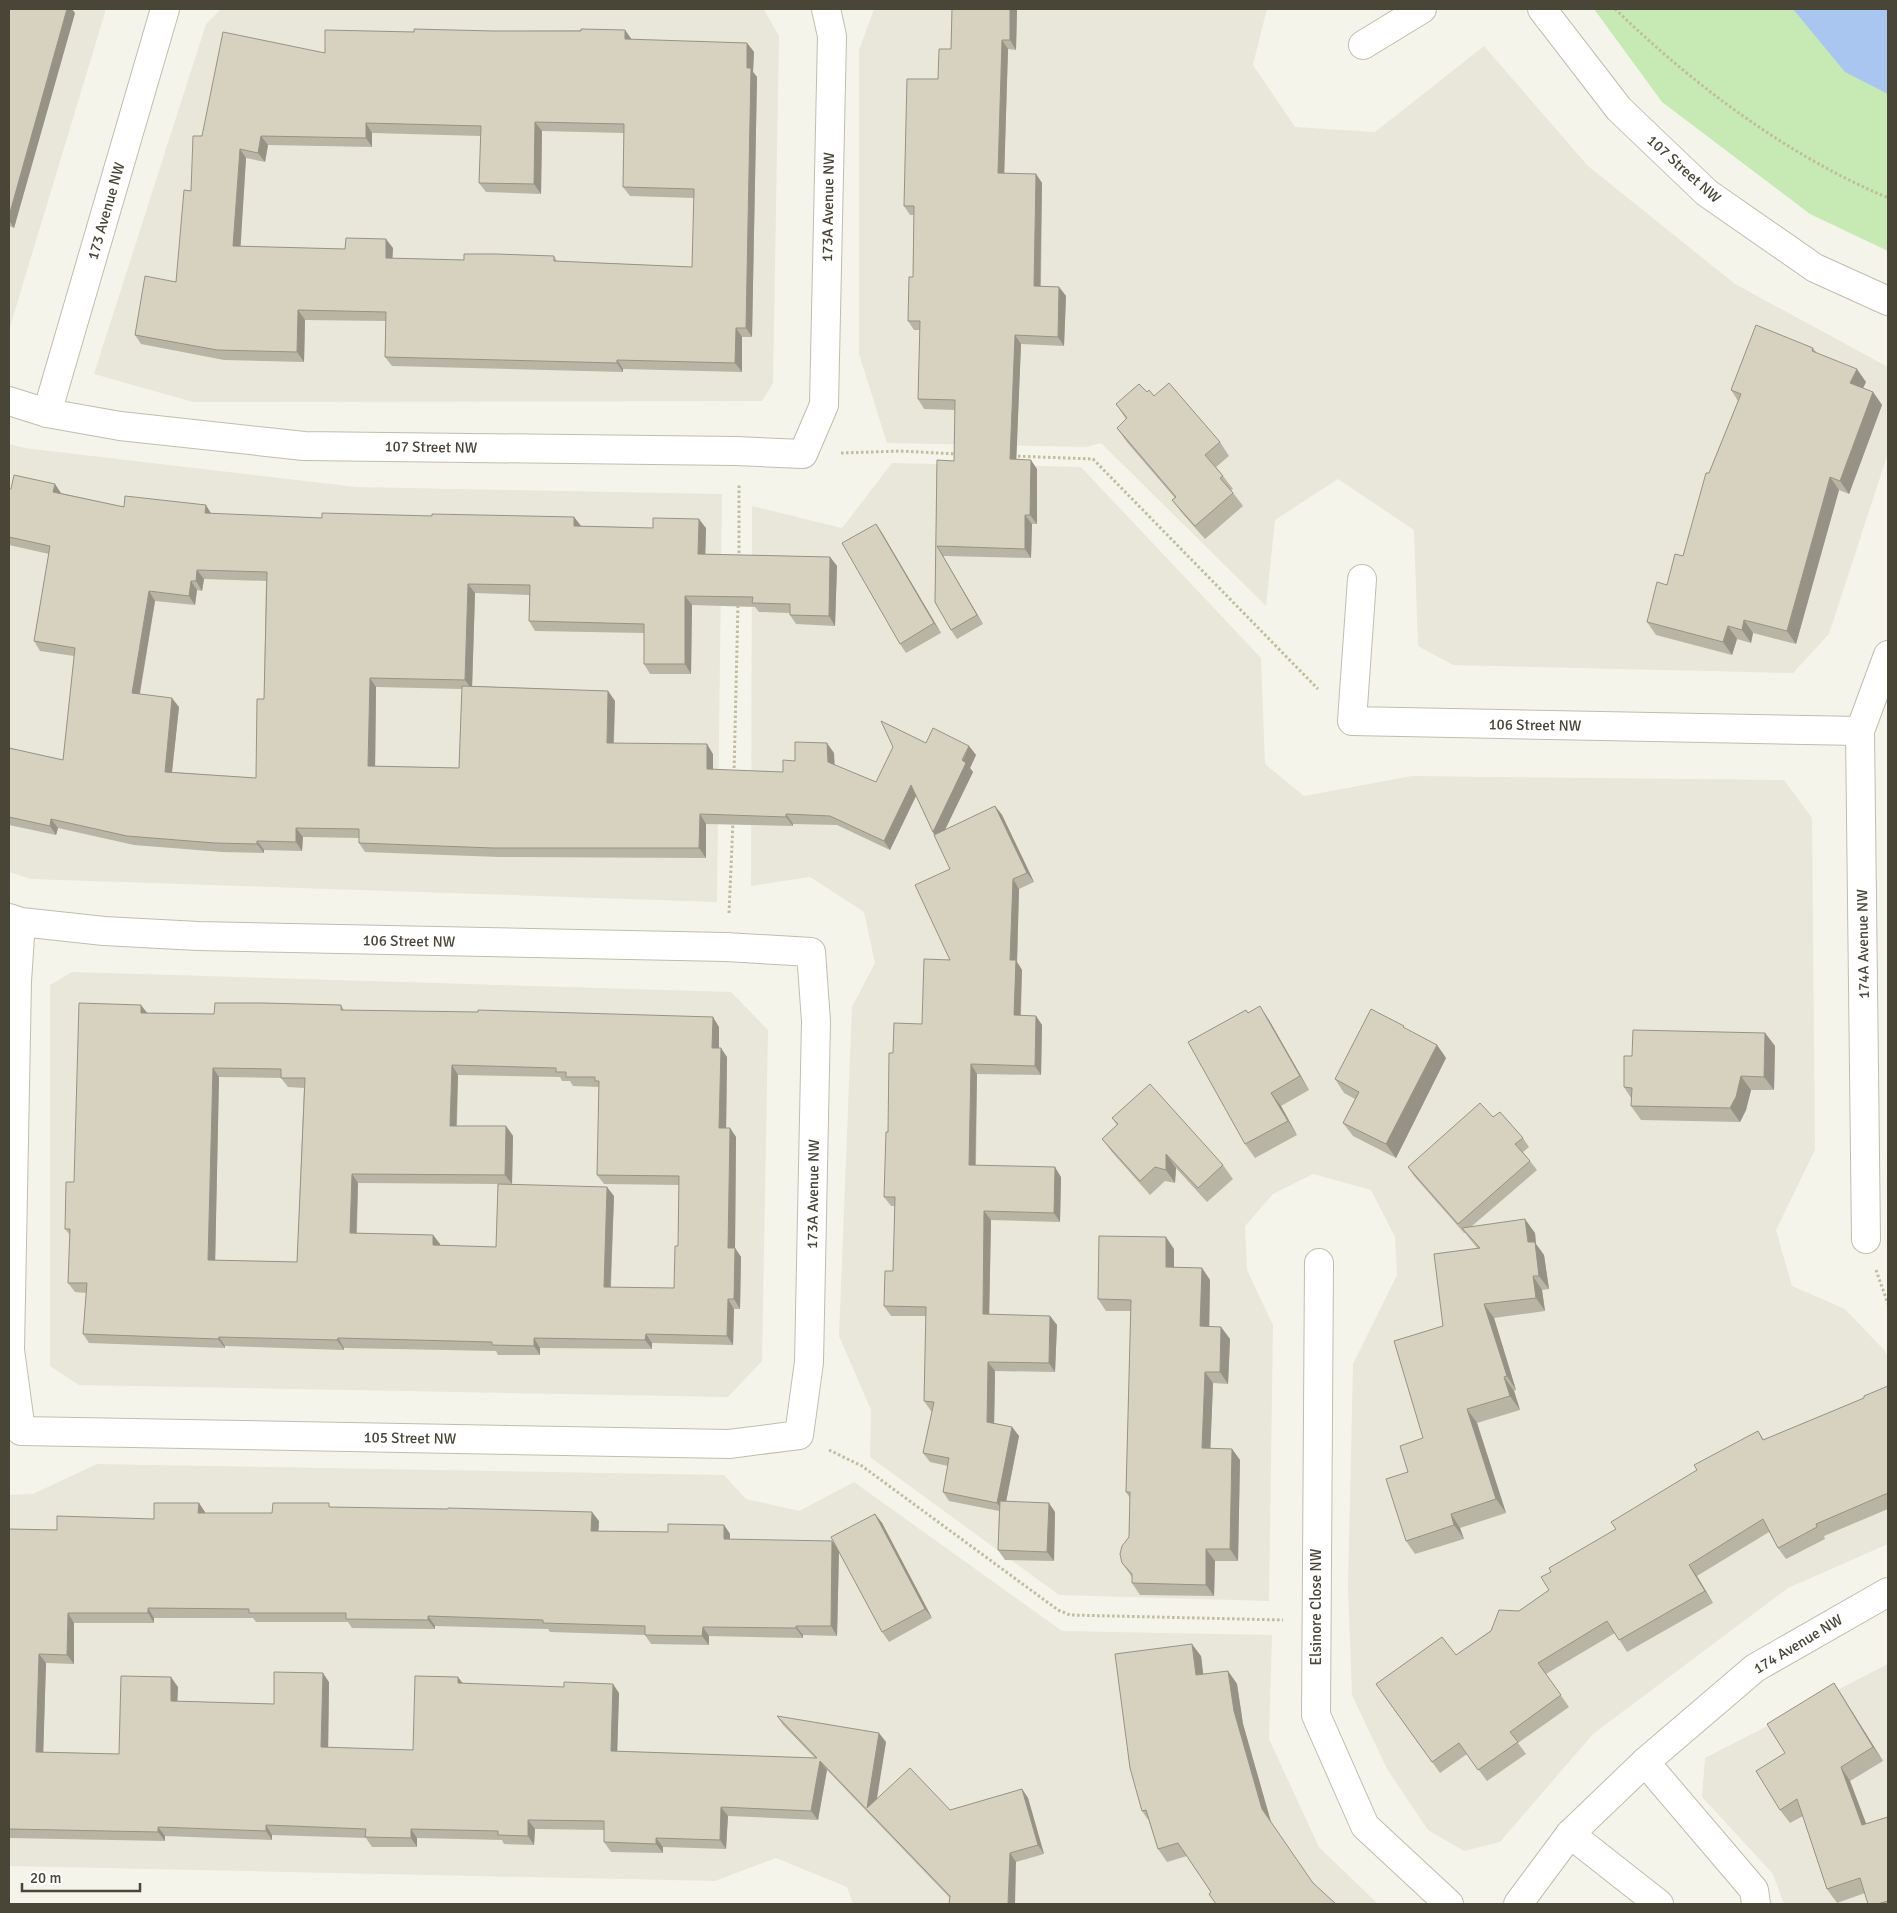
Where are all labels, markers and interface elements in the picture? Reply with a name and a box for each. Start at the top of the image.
street label: 107 Street NW [1643,131,1725,207]
street label: 173A Avenue NW [818,152,838,262]
street label: 173 Avenue NW [83,160,129,262]
street label: 107 Street NW [384,437,478,457]
street label: 106 Street NW [1488,715,1582,735]
street label: 174A Avenue NW [1853,889,1873,999]
street label: 106 Street NW [362,931,456,951]
street label: 173A Avenue NW [803,1139,823,1249]
street label: 105 Street NW [363,1428,457,1448]
street label: Elsinore Close NW [1307,1548,1325,1666]
street label: 174 Avenue NW [1750,1610,1846,1678]
scale bar [22,1860,140,1892]
text: 20 m [30,1869,61,1887]

